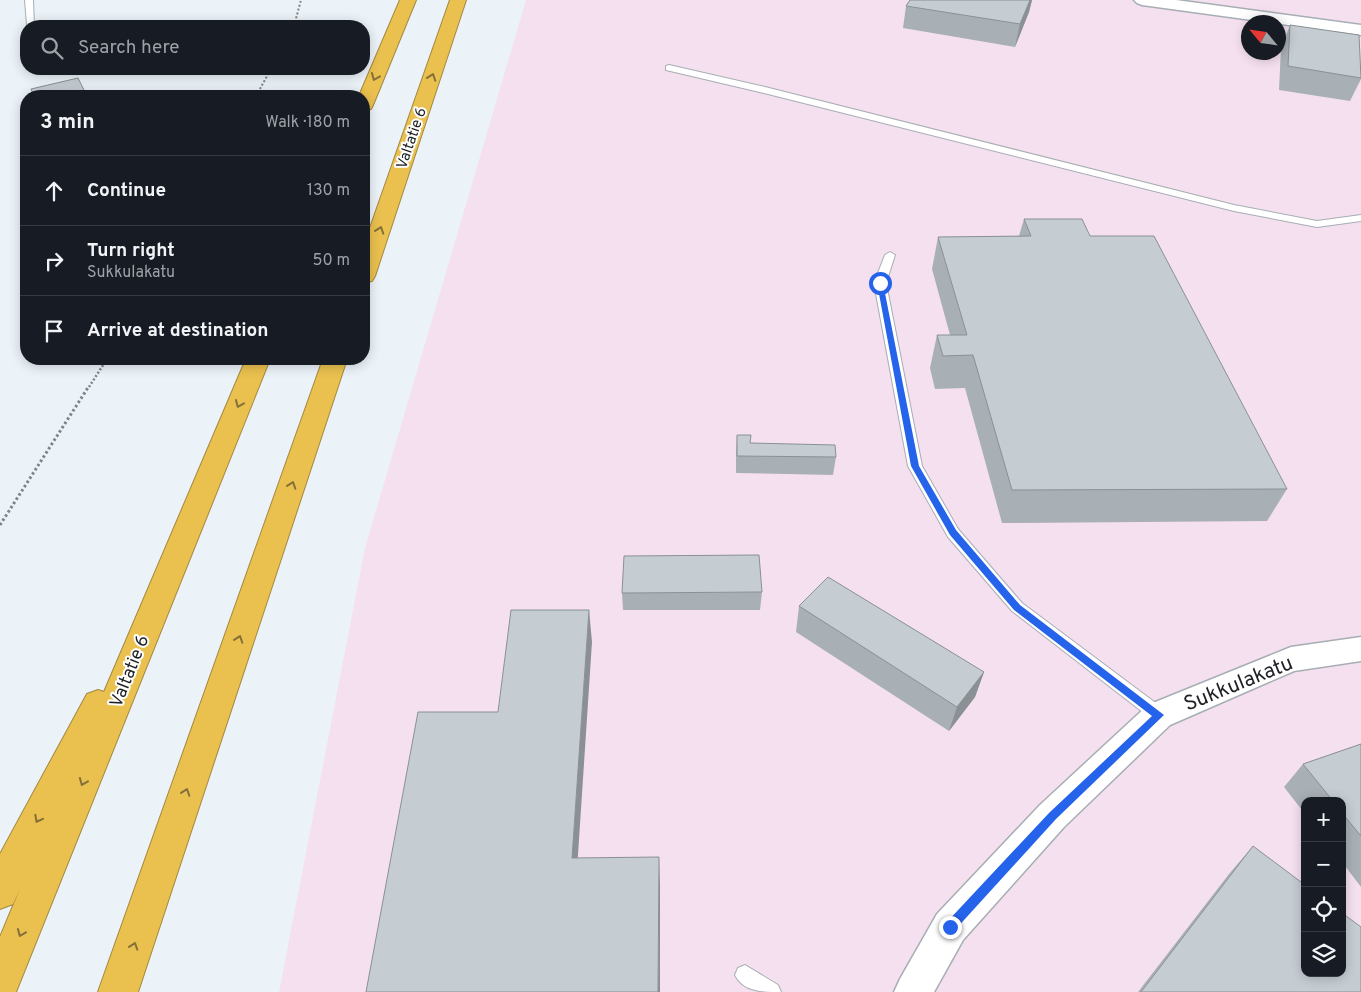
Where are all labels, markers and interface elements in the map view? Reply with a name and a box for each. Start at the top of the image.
north arrow [1241,15,1286,60]
search box [20,20,370,75]
icon: search [38,34,66,62]
text: Search here [78,36,180,60]
one-way arrow [371,72,382,81]
one-way arrow [427,73,437,81]
street label: Valtatie 6 [393,105,432,172]
text: 3 min [40,109,95,136]
text: Walk · 180 m [265,113,350,133]
icon: ahead [40,177,68,205]
text: Continue [87,179,166,203]
text: 130 m [307,181,350,201]
one-way arrow [374,226,384,235]
text: Turn right [87,239,175,263]
icon: right [40,247,68,275]
text: 50 m [313,251,350,271]
text: Sukkulakatu [87,263,175,283]
route start [869,272,892,295]
icon: arrive [40,317,68,345]
text: Arrive at destination [87,319,268,343]
one-way arrow [235,399,246,408]
one-way arrow [286,481,296,490]
street label: Valtatie 6 [105,632,155,711]
one-way arrow [233,635,243,643]
street label: Sukkulakatu [1180,650,1297,719]
one-way arrow [78,777,89,786]
one-way arrow [180,788,190,797]
map controls [1301,797,1346,977]
button: + [1301,797,1346,842]
one-way arrow [34,814,44,823]
button: − [1301,842,1346,887]
button: locate [1301,887,1346,932]
route end [939,916,962,939]
one-way arrow [17,928,27,936]
button: layers [1301,932,1346,977]
one-way arrow [128,942,138,951]

